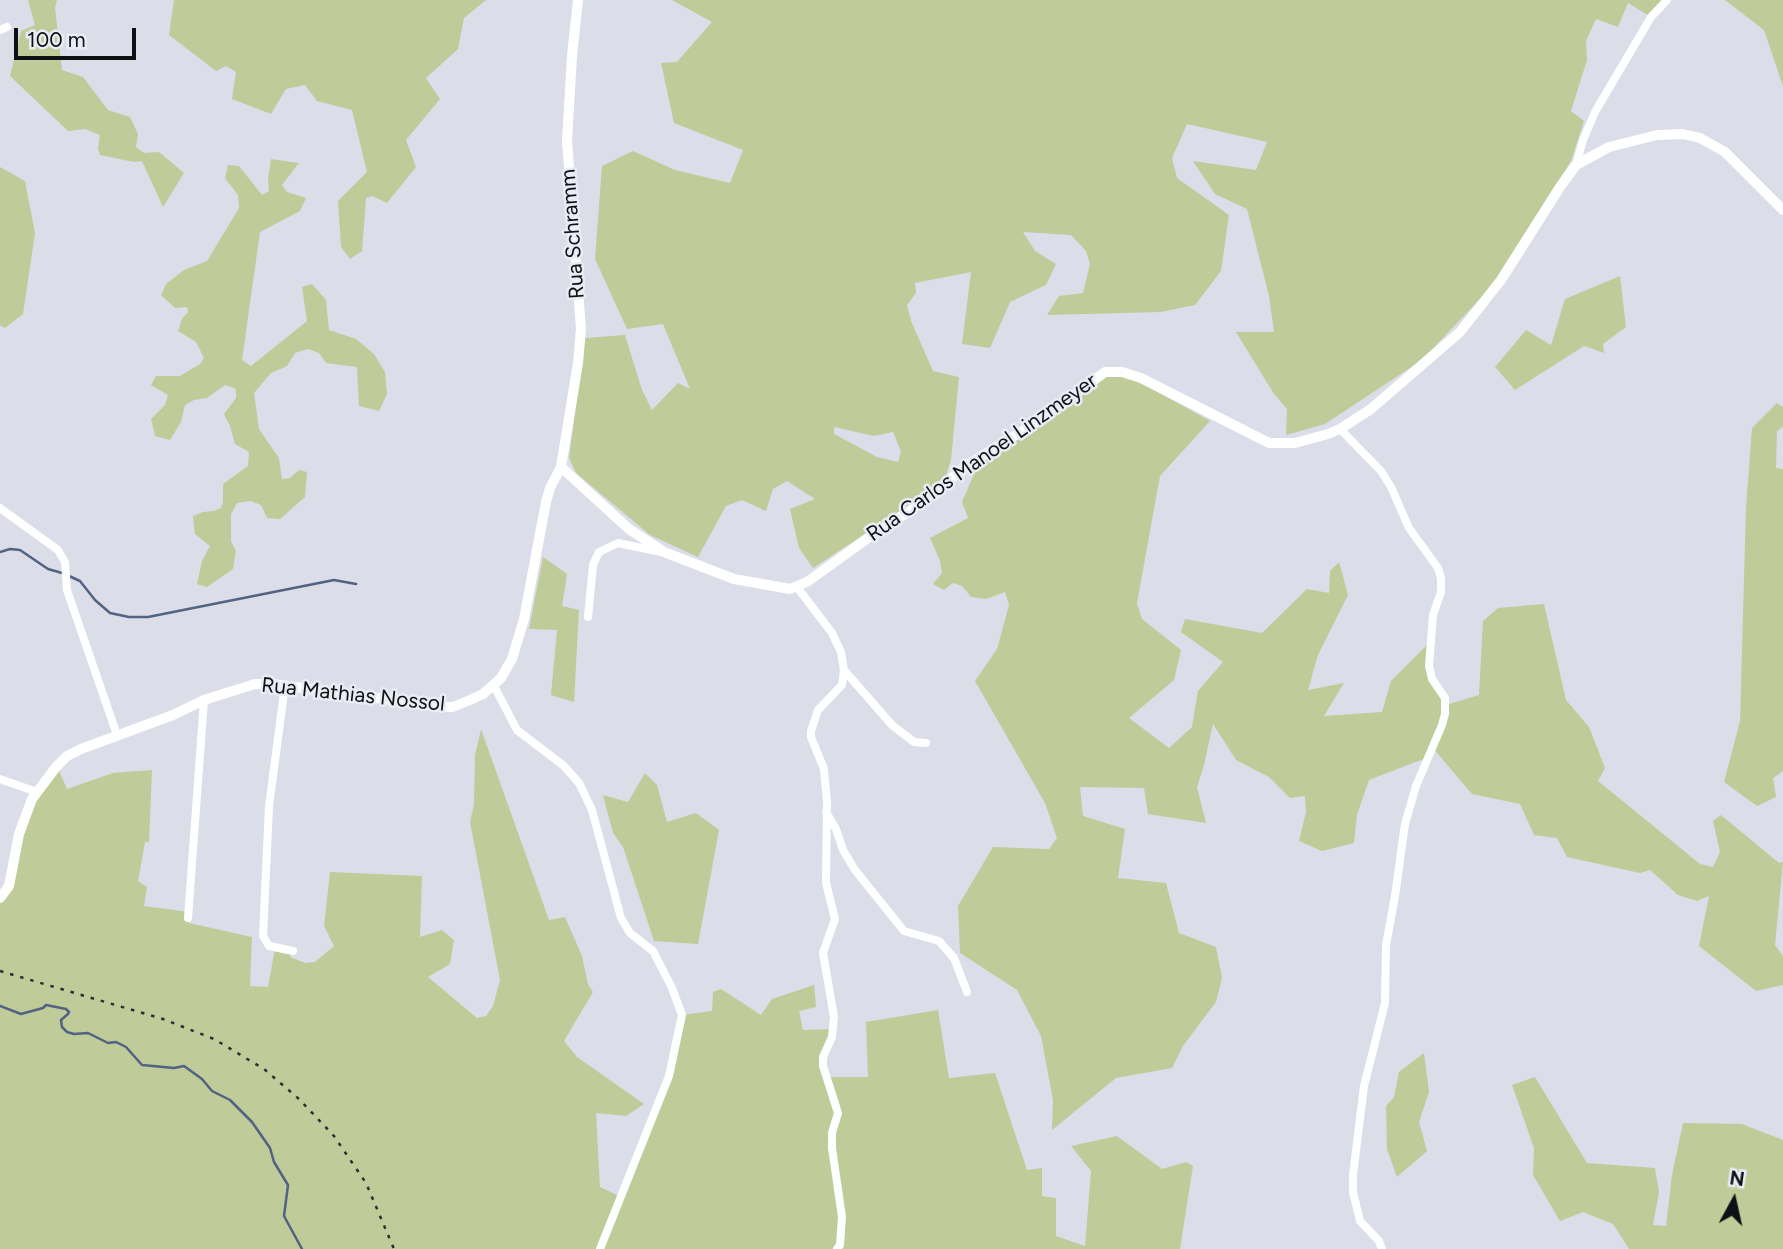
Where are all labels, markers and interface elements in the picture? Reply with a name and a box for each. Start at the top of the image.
scale bar [18,14,140,58]
text: 100 m [27,27,86,52]
street label: Rua Schramm [556,168,590,300]
street label: Rua Carlos Manoel Linzmeyer [862,369,1102,547]
street label: Rua Mathias Nossol [260,673,446,717]
north arrow [1699,1165,1769,1235]
text: N [1728,1166,1746,1191]

